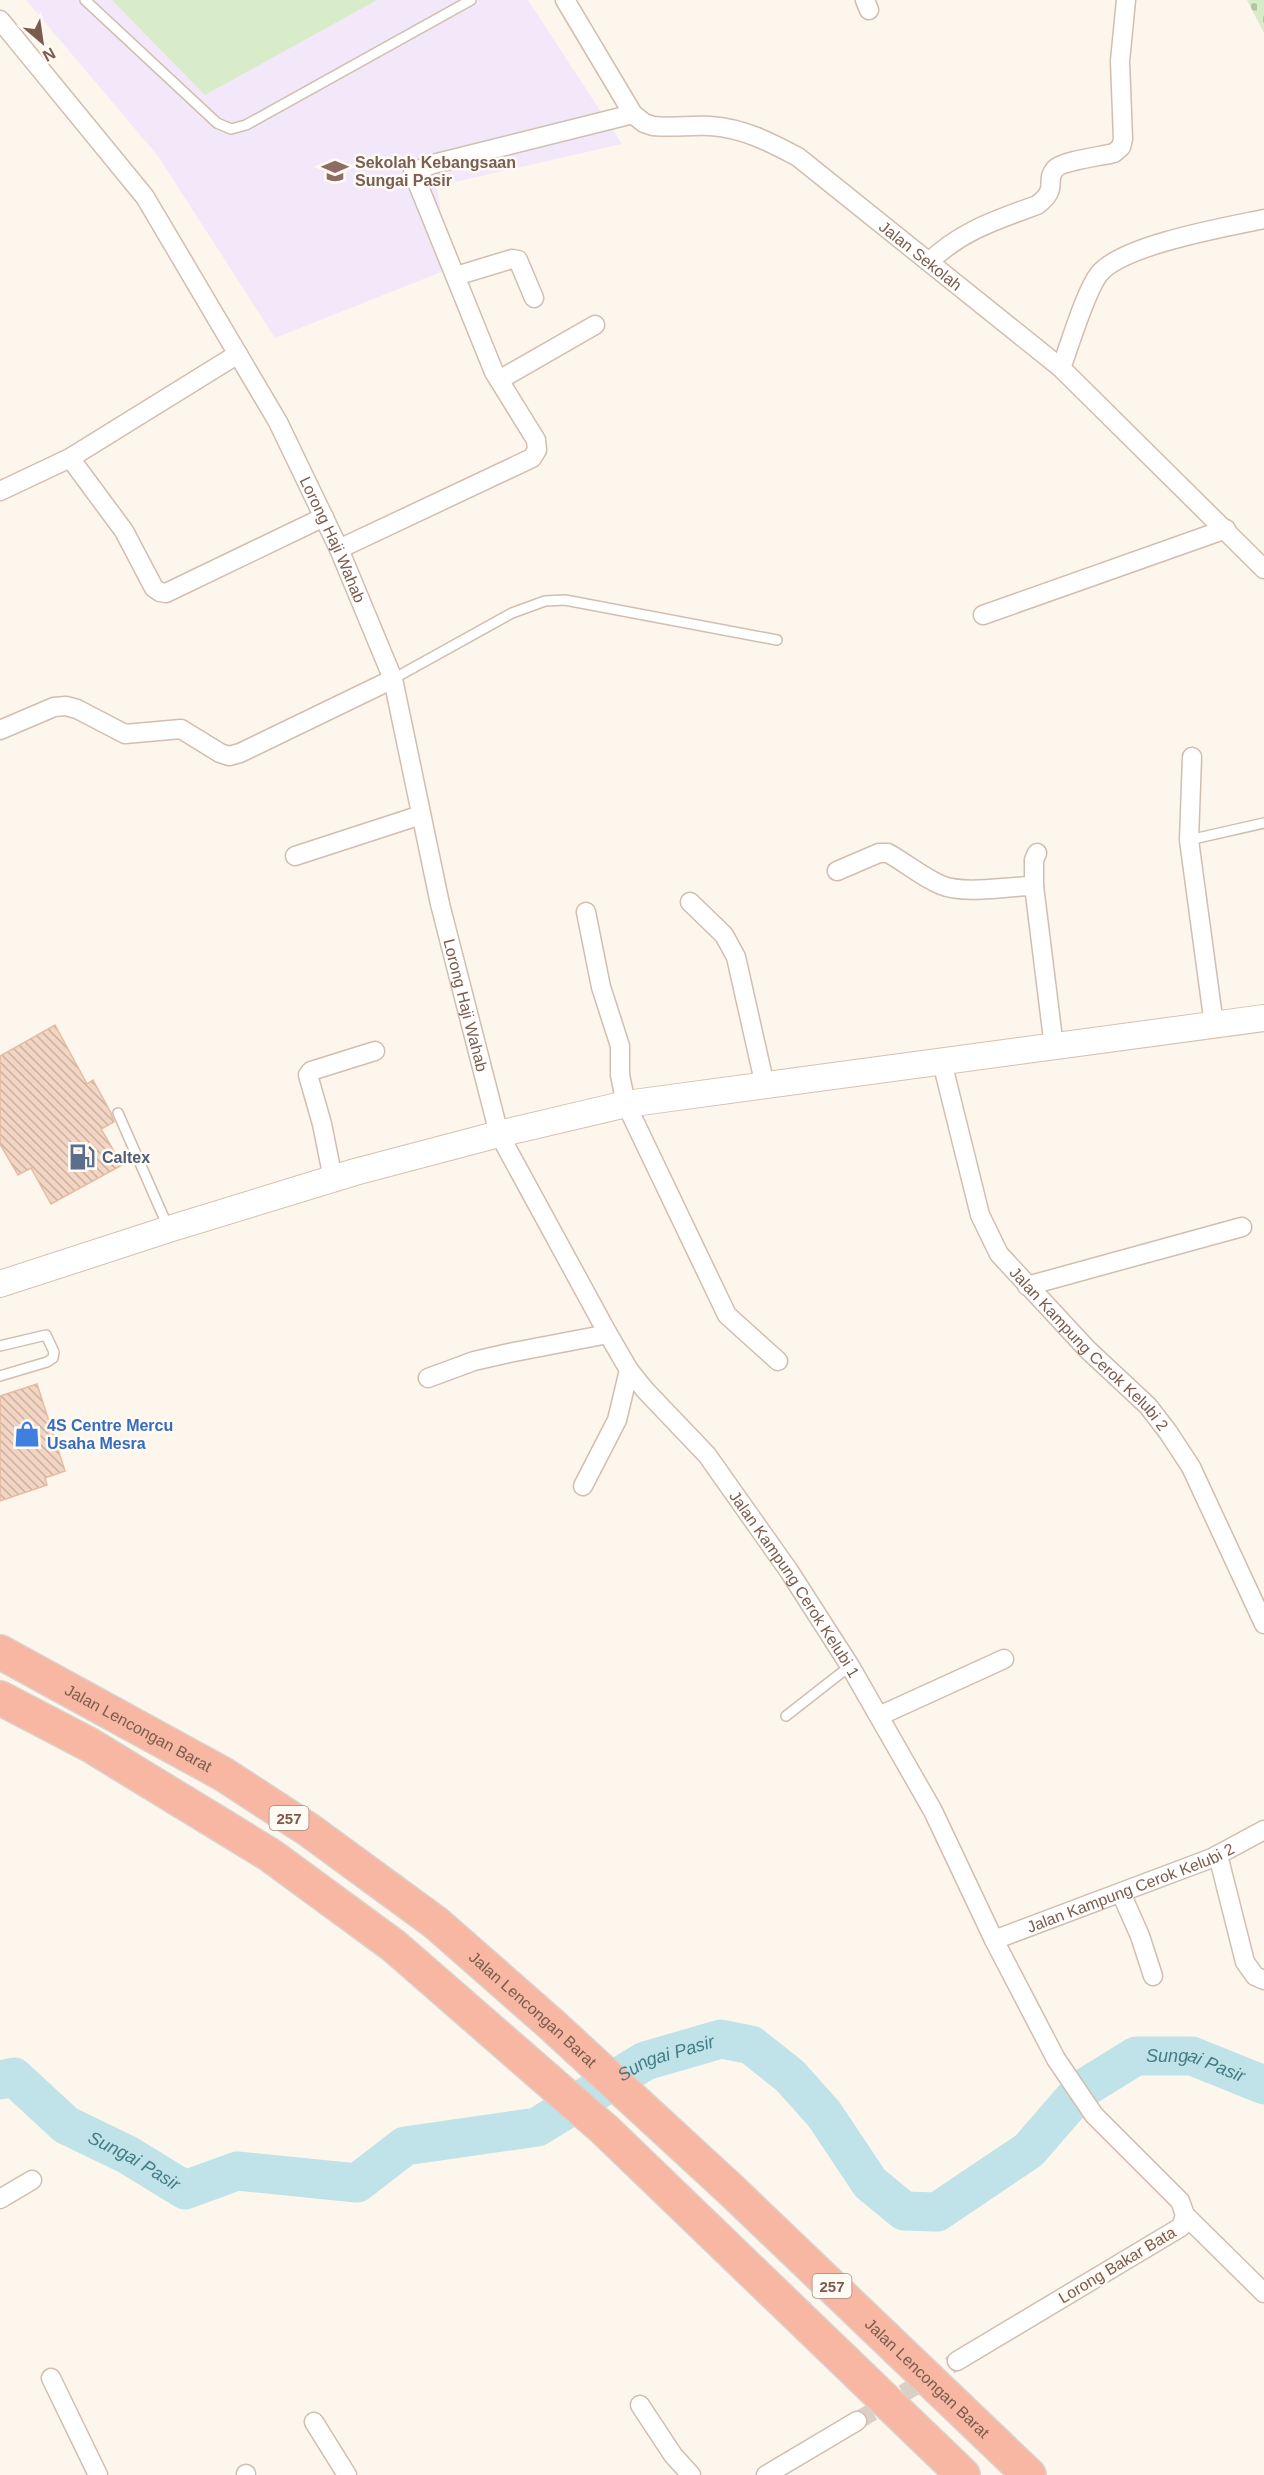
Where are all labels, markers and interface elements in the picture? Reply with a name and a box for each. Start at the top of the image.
north arrow [12,12,72,72]
text: N [40,44,58,65]
place label: Sekolah Kebangsaan Sungai Pasir [355,154,516,189]
school or university icon: Sekolah Kebangsaan Sungai Pasir [320,156,350,186]
street label: Jalan Sekolah [876,217,965,294]
street label: Lorong Haji Wahab [297,474,369,605]
street label: Lorong Haji Wahab [441,937,491,1073]
fuel station icon: Caltex [67,1142,97,1172]
place label: Caltex [102,1149,150,1166]
street label: Jalan Kampung Cerok Kelubi 2 [1007,1263,1172,1434]
place label: 4S Centre Mercu Usaha Mesra [47,1417,173,1452]
shop icon: 4S Centre Mercu Usaha Mesra [12,1419,42,1449]
street label: Jalan Kampung Cerok Kelubi 1 [726,1487,863,1680]
street label: Jalan Lencongan Barat [62,1681,215,1775]
road number: 257 [270,1806,308,1830]
street label: Jalan Kampung Cerok Kelubi 2 [1024,1839,1237,1935]
street label: Jalan Lencongan Barat [466,1948,601,2071]
water label: Sungai Pasir [614,2031,718,2085]
water label: Sungai Pasir [1146,2045,1249,2087]
water label: Sungai Pasir [85,2127,184,2195]
street label: Lorong Bakar Bata [1055,2223,1179,2307]
road number: 257 [812,2274,852,2298]
street label: Jalan Lencongan Barat [862,2315,993,2441]

